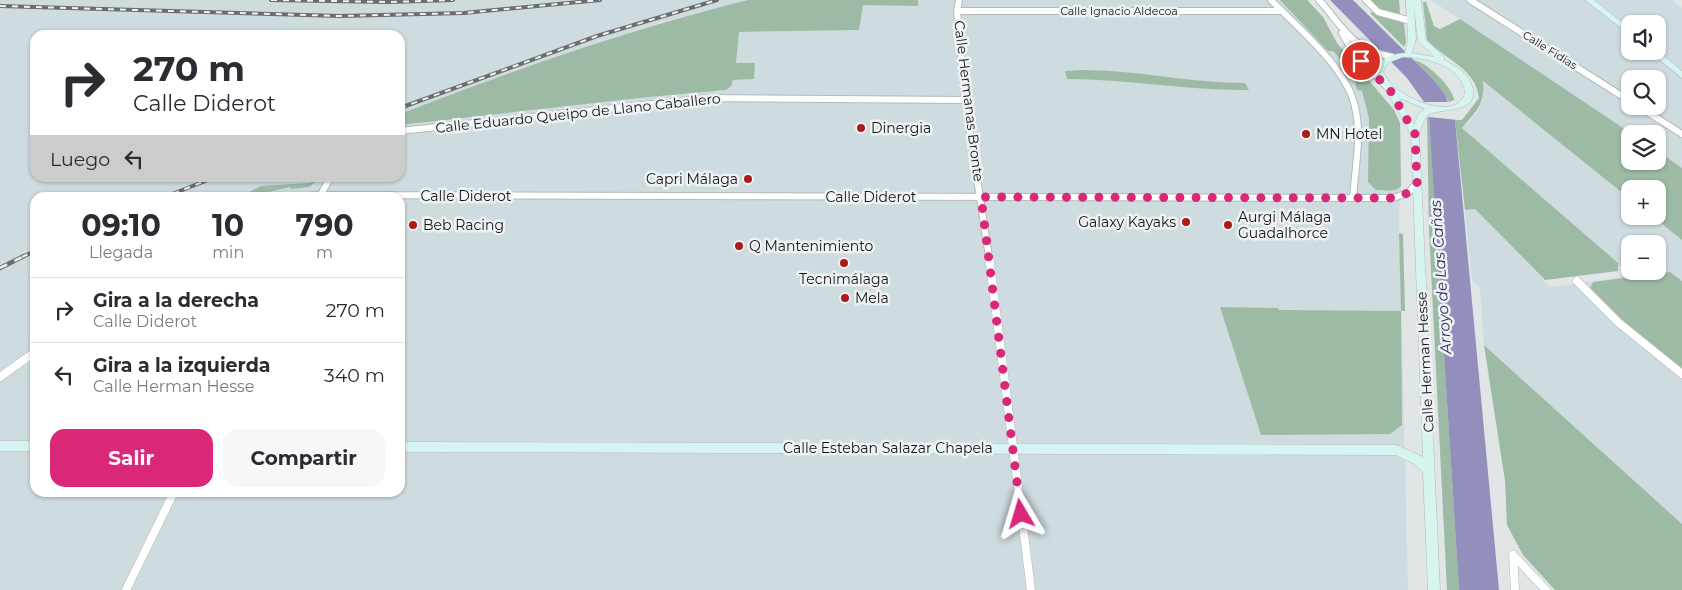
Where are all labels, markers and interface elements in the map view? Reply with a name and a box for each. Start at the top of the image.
street label: Calle Ignacio Aldecoa [1060,4,1178,18]
map controls [1621,15,1666,280]
button: sound [1621,15,1666,60]
street label: Calle Hermanas Bronte [950,19,988,183]
street label: Calle Fidias [1520,28,1580,73]
pin [1340,40,1382,82]
text: 270 m [133,47,245,90]
icon: arrive [1347,47,1375,75]
icon: right [50,50,115,115]
button: search [1621,70,1666,115]
street label: Calle Eduardo Queipo de Llano Caballero [435,89,722,137]
text: Calle Diderot [133,90,276,117]
place label: Dinergia [871,119,931,137]
marker: Dinergia [855,122,867,134]
place label: MN Hotel [1316,125,1382,143]
button: layers [1621,125,1666,170]
marker: MN Hotel [1300,128,1312,140]
icon: left [120,145,148,173]
text: Luego [50,148,110,171]
place label: Capri Málaga [646,170,738,188]
marker: Capri Málaga [742,173,754,185]
button: + [1621,180,1666,225]
street label: Calle Diderot [421,187,512,205]
street label: Calle Diderot [826,188,917,206]
water label: Arroyo de Las Cañas [1426,199,1455,356]
text: 09:10 [81,207,161,244]
text: 10 [212,207,244,244]
text: 790 [296,207,354,244]
place label: Aurgi Málaga Guadalhorce [1238,208,1331,242]
place label: Galaxy Kayaks [1078,213,1176,231]
place label: Beb Racing [423,216,504,234]
marker: Galaxy Kayaks [1180,216,1192,228]
marker: Beb Racing [407,219,419,231]
marker: Aurgi Málaga Guadalhorce [1222,219,1234,231]
button: − [1621,235,1666,280]
place label: Q Mantenimiento [749,237,874,255]
marker: Q Mantenimiento [733,240,745,252]
text: Llegada [89,243,153,262]
text: min [212,243,244,262]
text: m [316,243,333,262]
marker: Tecnimálaga [838,257,850,269]
place label: Tecnimálaga [799,270,889,288]
text: Gira a la derecha [93,289,259,312]
place label: Mela [855,289,889,307]
street label: Calle Herman Hesse [1412,291,1438,433]
marker: Mela [839,292,851,304]
icon: right [50,296,78,324]
text: 270 m [326,299,385,322]
text: Calle Diderot [93,312,197,331]
text: Gira a la izquierda [93,354,271,377]
icon: left [50,361,78,389]
text: 340 m [324,364,385,387]
text: Calle Herman Hesse [93,377,254,396]
button: Salir [50,429,213,487]
button: Compartir [223,429,385,487]
street label: Calle Esteban Salazar Chapela [783,439,993,457]
position arrow [994,487,1046,539]

